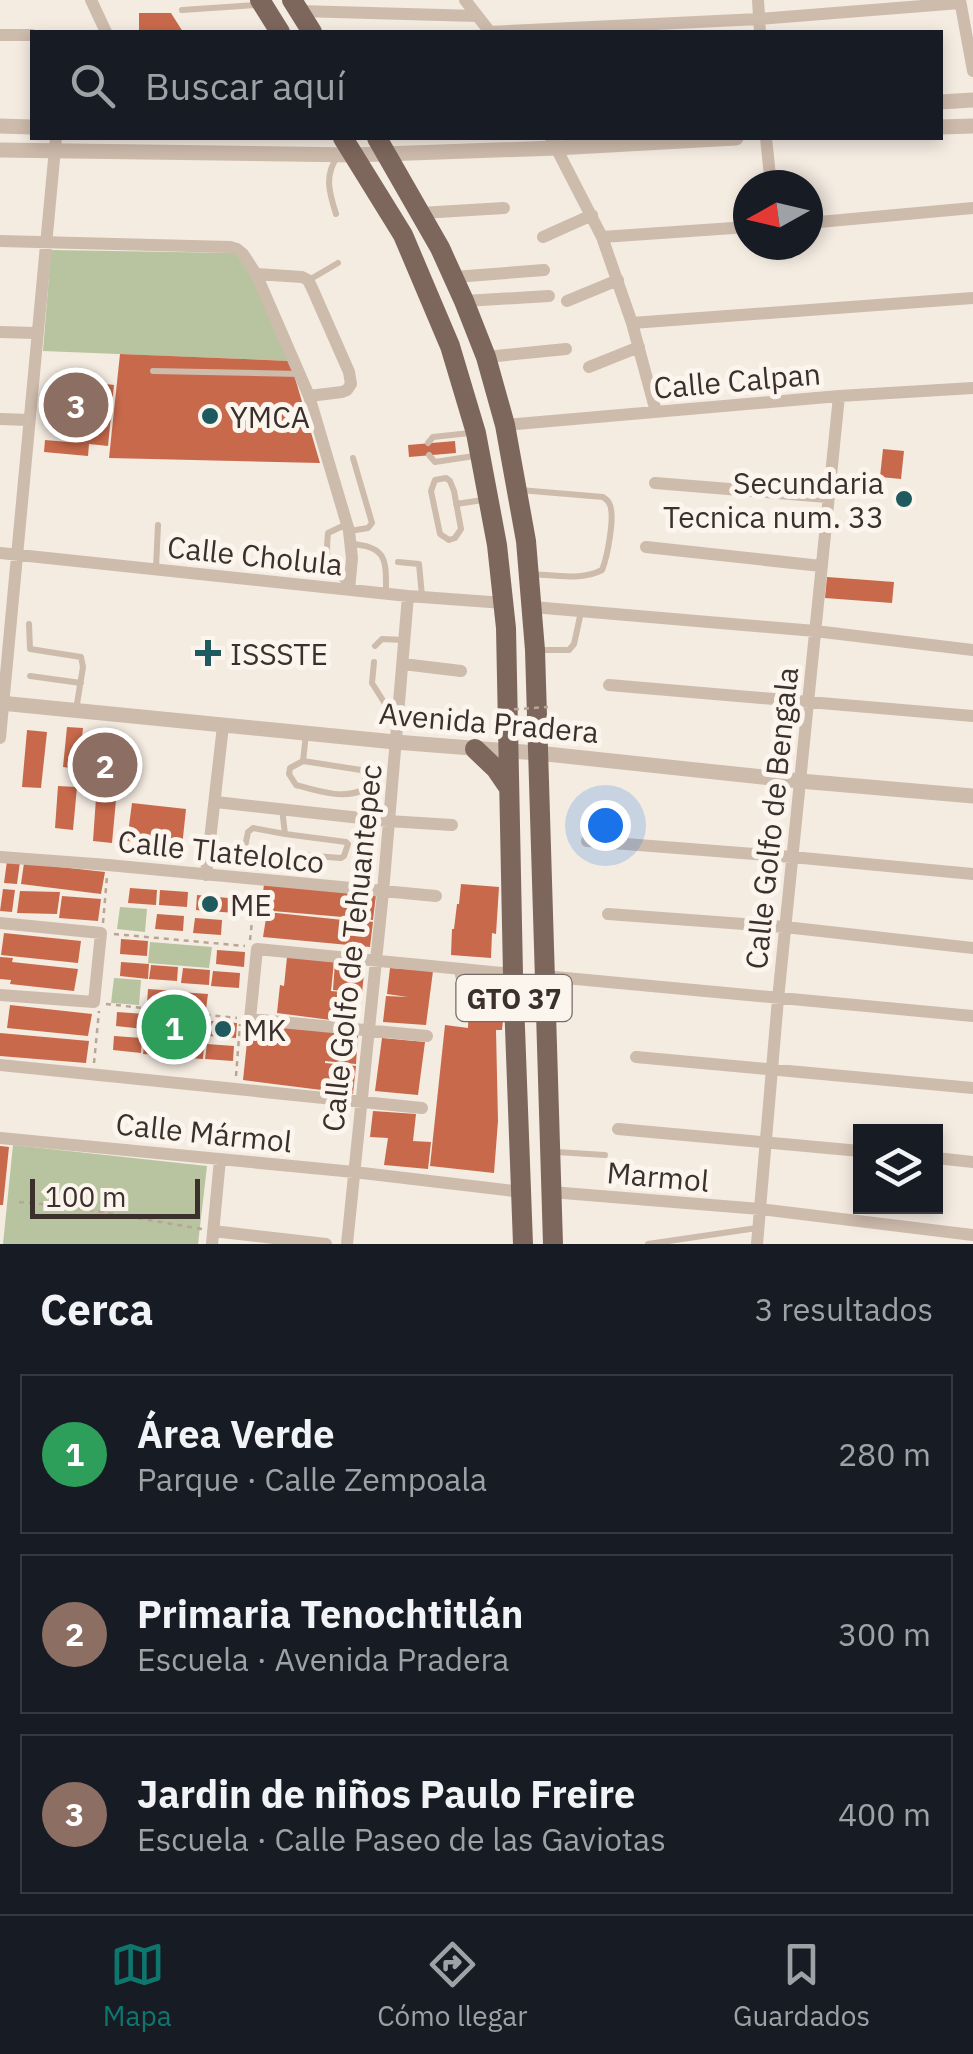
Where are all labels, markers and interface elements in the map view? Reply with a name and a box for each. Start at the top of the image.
search box [30,30,943,140]
icon: search [65,58,120,113]
text: Buscar aquí [145,61,346,110]
north arrow [733,170,823,260]
street label: Calle Calpan [652,353,822,407]
pin: 3 [44,368,108,442]
place label: YMCA [230,397,310,436]
marker: YMCA [199,405,221,427]
place label: Secundaria Tecnica num. 33 [663,463,884,536]
marker: Secundaria Tecnica num. 33 [893,488,915,510]
street label: Calle Cholula [165,526,345,584]
place label: ISSSTE [230,634,328,673]
marker: ISSSTE [195,640,221,666]
street label: Calle Golfo de Bengala [736,665,806,971]
street label: Avenida Pradera [378,693,600,751]
pin: 2 [72,728,138,802]
street label: Calle Golfo de Tehuantepec [312,762,390,1134]
your location [580,800,631,851]
street label: Calle Tlatelolco [116,821,326,881]
place label: ME [230,885,272,924]
marker: ME [199,893,221,915]
road number: GTO 37 [456,975,572,1021]
pin: 1 [142,990,206,1064]
place label: MK [243,1010,286,1049]
marker: MK [212,1018,234,1040]
street label: Calle Mármol [114,1103,294,1161]
map controls [853,1124,943,1214]
button: layers [853,1124,943,1214]
street label: Marmol [605,1152,711,1200]
scale bar [30,1174,200,1218]
text: 100 m [45,1178,126,1215]
text: Cerca [40,1282,153,1337]
text: 3 resultados [754,1288,933,1330]
text: Área Verde [137,1409,335,1458]
text: 1 [65,1433,84,1475]
text: 280 m [838,1433,931,1475]
text: Parque · Calle Zempoala [137,1458,487,1500]
text: Primaria Tenochtitlán [137,1589,523,1638]
text: 2 [65,1613,84,1655]
text: 300 m [838,1613,931,1655]
text: Escuela · Avenida Pradera [137,1638,509,1680]
text: Jardin de niños Paulo Freire [137,1769,635,1818]
text: 3 [65,1793,84,1835]
text: 400 m [838,1793,931,1835]
text: Escuela · Calle Paseo de las Gaviotas [137,1818,666,1860]
tab: Mapa [103,1937,172,2034]
tab: Cómo llegar [377,1937,527,2034]
tab: Guardados [733,1937,870,2034]

